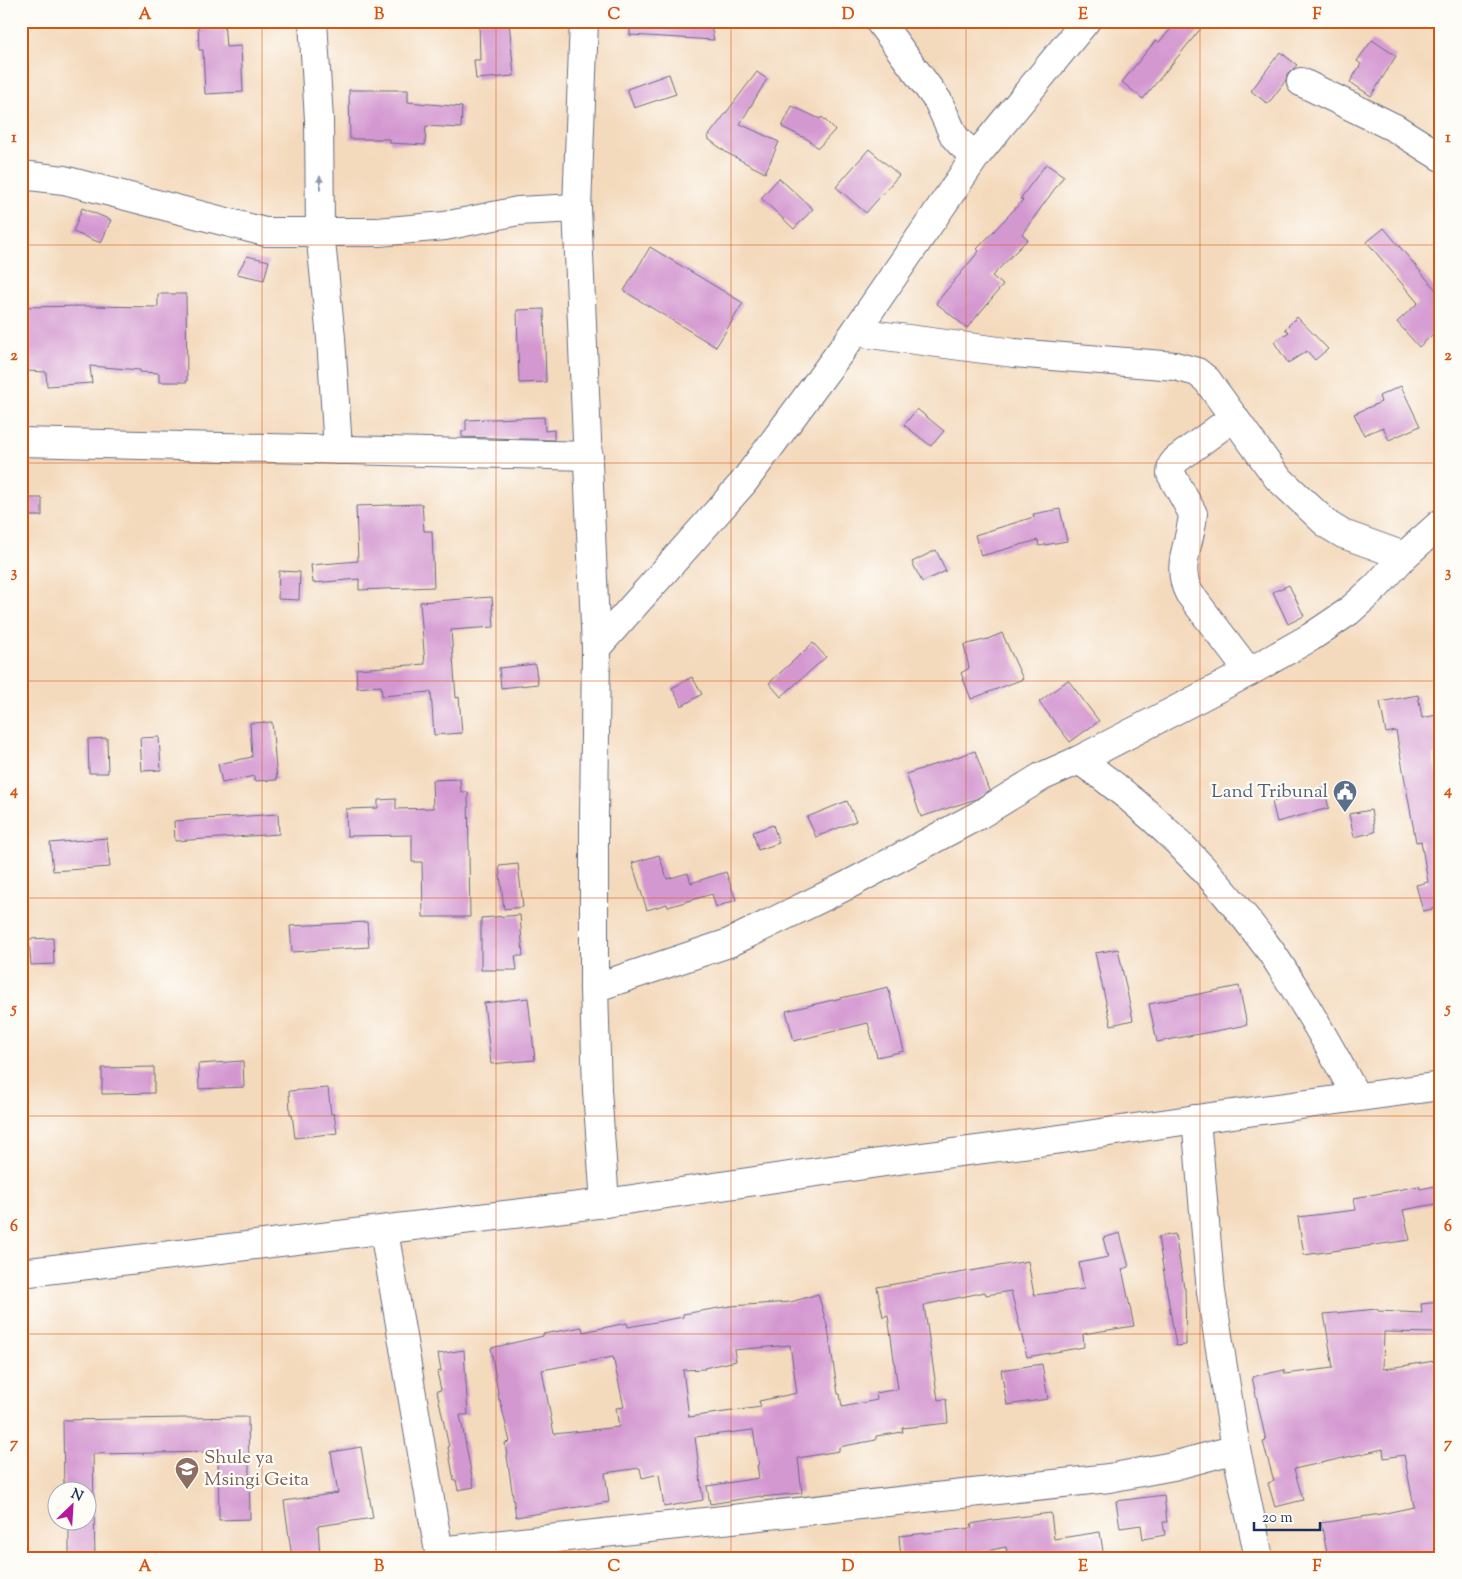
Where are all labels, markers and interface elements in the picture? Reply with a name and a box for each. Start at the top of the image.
text: A [139,4,152,27]
text: B [374,4,384,27]
text: C [608,4,621,27]
text: D [842,4,855,27]
text: E [1078,4,1088,27]
text: F [1313,4,1322,27]
text: 1 [11,127,17,150]
text: 1 [1445,127,1451,150]
one-way arrow [316,175,324,191]
text: 2 [10,345,18,368]
text: 2 [1444,345,1452,368]
text: 3 [11,562,18,585]
text: 3 [1445,562,1452,585]
place label: Land Tribunal [1211,779,1328,806]
public building icon: Land Tribunal [1332,779,1358,813]
text: 4 [9,780,18,803]
text: 4 [1443,780,1452,803]
text: 5 [9,998,17,1021]
text: 5 [1443,998,1451,1021]
text: 6 [10,1216,18,1239]
text: 6 [1444,1216,1452,1239]
text: 7 [10,1433,19,1456]
text: 7 [1444,1433,1453,1456]
place label: Shule ya Msingi Geita [204,1445,309,1494]
school or university icon: Shule ya Msingi Geita [174,1456,200,1490]
north arrow [48,1482,98,1532]
text: N [67,1485,86,1507]
scale bar [1254,1499,1321,1531]
text: 20 m [1262,1508,1293,1529]
text: A [139,1556,152,1579]
text: B [374,1556,384,1579]
text: C [608,1556,621,1579]
text: D [842,1556,855,1579]
text: E [1078,1556,1088,1579]
text: F [1313,1556,1322,1579]

